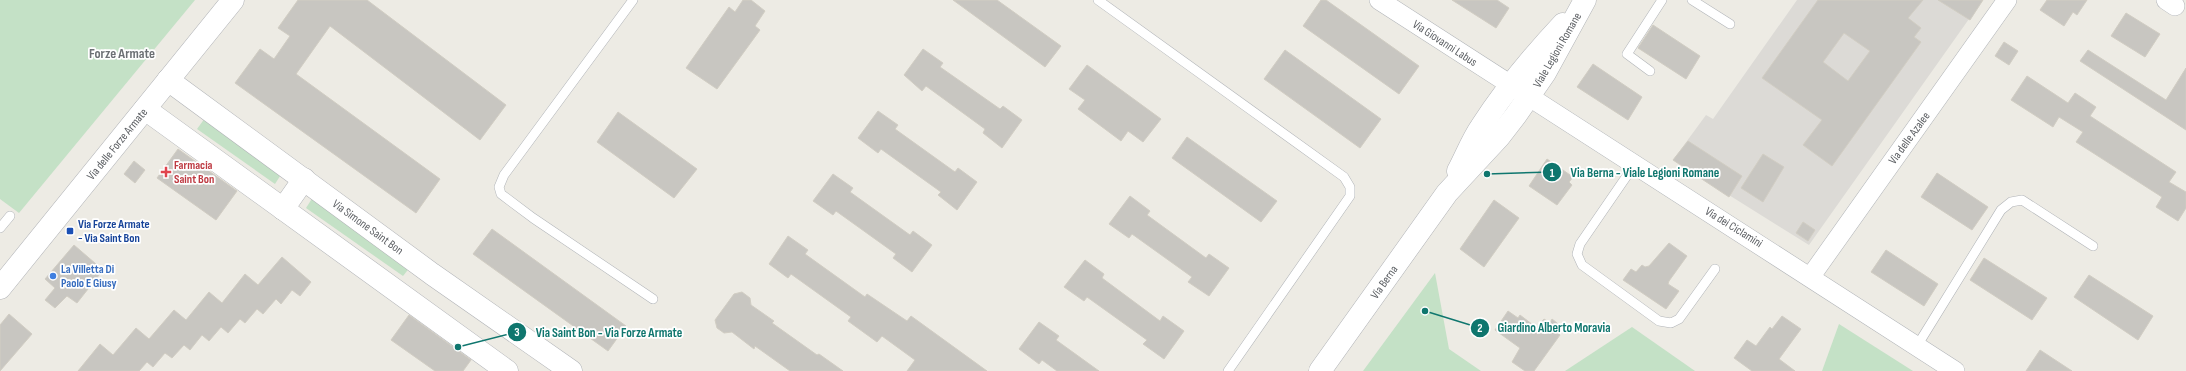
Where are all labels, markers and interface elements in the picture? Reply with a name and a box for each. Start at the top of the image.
street label: Viale Legioni Romane [1530,10,1585,91]
street label: Via Giovanni Labus [1410,17,1480,70]
district label: Forze Armate [89,45,155,62]
street label: Via delle Forze Armate [84,105,151,183]
street label: Via delle Azalee [1885,109,1934,167]
place label: Farmacia Saint Bon [174,158,214,187]
callout: Via Berna - Viale Legioni Romane [1542,160,1727,185]
text: Via Berna - Viale Legioni Romane [1571,165,1720,181]
text: 1 [1550,166,1555,181]
marker: Farmacia Saint Bon [161,167,171,177]
street label: Via Simone Saint Bon [329,197,406,258]
street label: Via dei Ciclamini [1702,204,1765,251]
place label: Via Forze Armate - Via Saint Bon [78,217,150,246]
marker: Via Forze Armate - Via Saint Bon [65,226,75,236]
place label: La Villetta Di Paolo E Giusy [61,262,117,291]
street label: Via Berna [1368,262,1402,302]
marker: La Villetta Di Paolo E Giusy [48,271,58,281]
callout: Giardino Alberto Moravia [1470,315,1619,340]
callout: Via Saint Bon - Via Forze Armate [507,320,690,345]
text: Giardino Alberto Moravia [1497,320,1611,336]
text: 2 [1477,321,1483,336]
text: 3 [514,325,520,340]
text: Via Saint Bon - Via Forze Armate [536,325,683,341]

